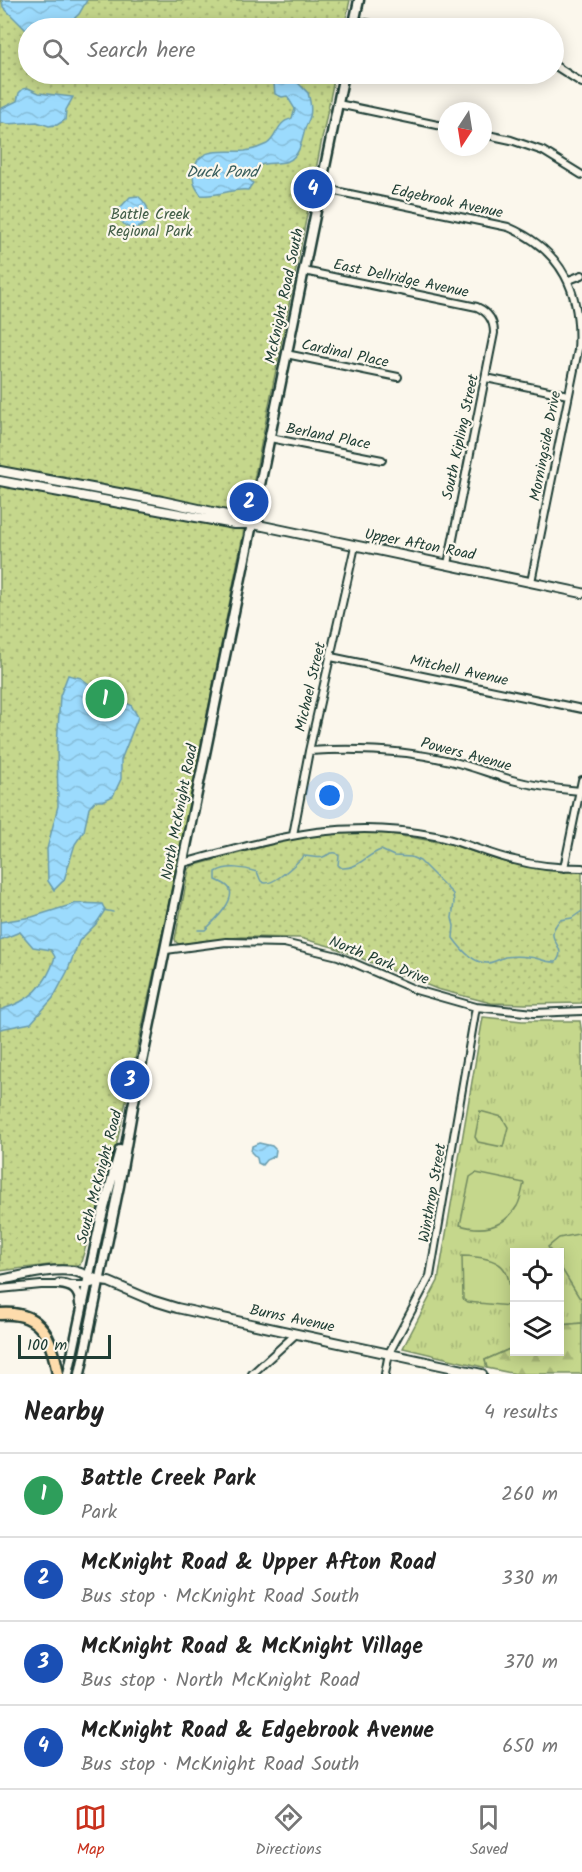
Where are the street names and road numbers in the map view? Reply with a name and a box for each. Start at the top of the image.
street label: Edgebrook Avenue [389,178,505,226]
street label: McKnight Road South [259,226,311,366]
street label: East Dellridge Avenue [331,253,471,305]
street label: Cardinal Place [299,333,391,375]
street label: South Kipling Street [436,372,486,502]
street label: Morningside Drive [524,389,568,503]
street label: Berland Place [284,417,373,457]
street label: Upper Afton Road [362,522,478,568]
street label: Michael Street [289,639,333,734]
street label: Mitchell Avenue [407,649,511,693]
street label: Powers Avenue [418,731,514,779]
street label: North McKnight Road [155,742,205,882]
street label: North Park Drive [325,930,433,992]
street label: South McKnight Road [71,1107,130,1247]
street label: Winthrop Street [412,1141,454,1244]
street label: Burns Avenue [247,1298,337,1340]

